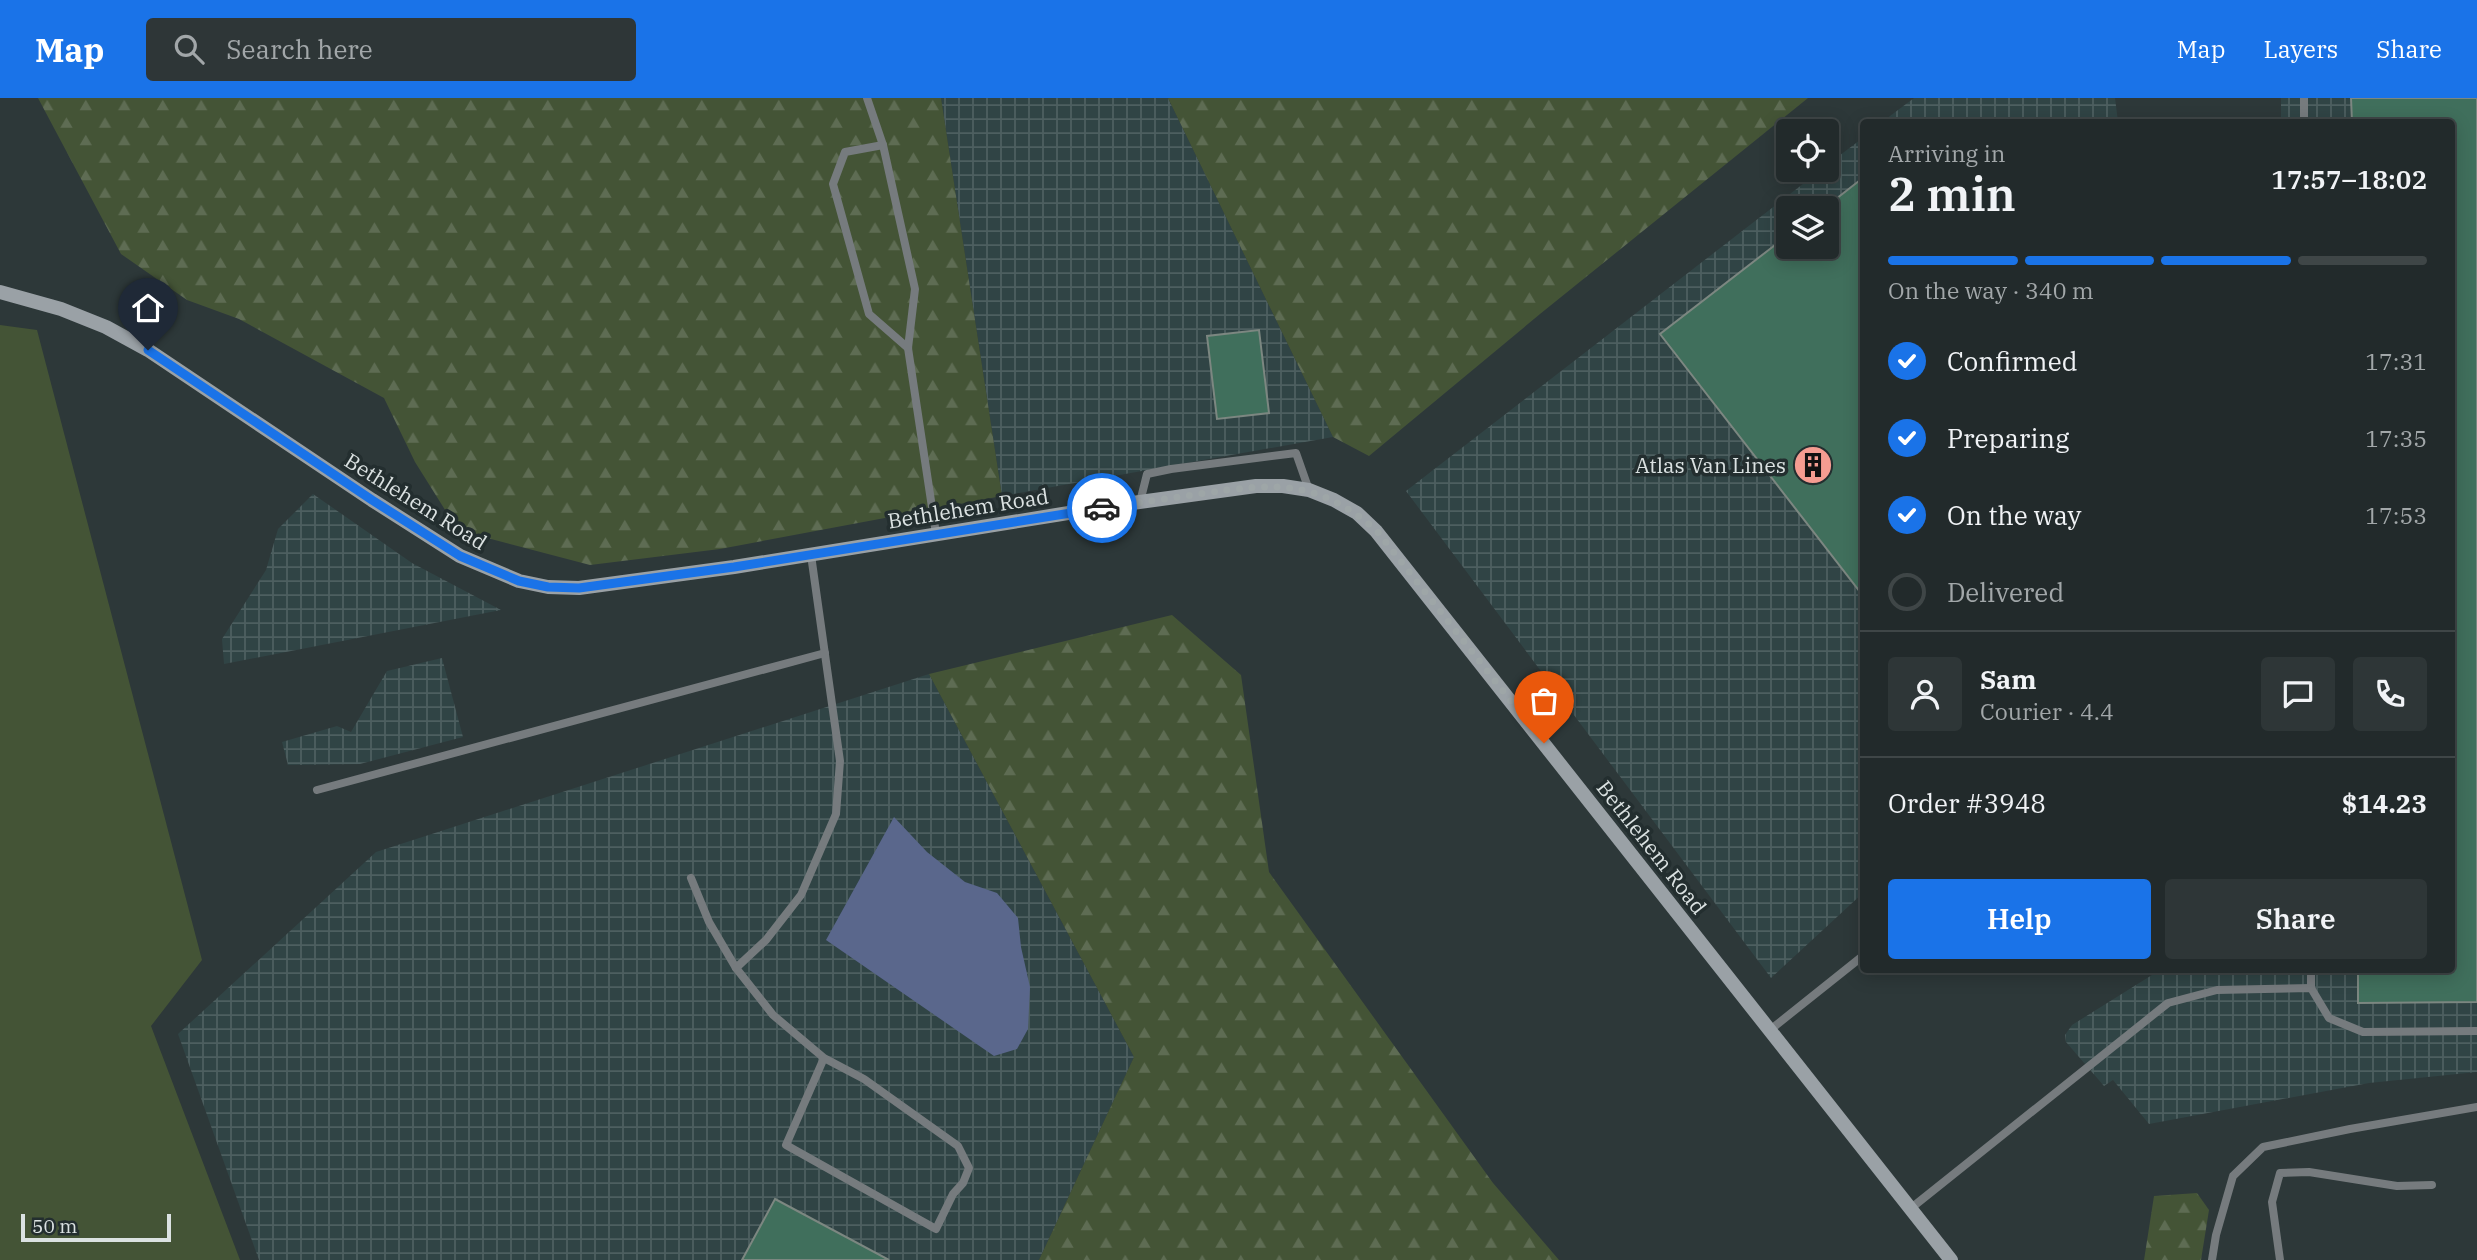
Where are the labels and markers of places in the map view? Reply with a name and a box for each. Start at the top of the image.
pin [118,278,178,350]
building icon: Atlas Van Lines [1792,444,1834,486]
place label: Atlas Van Lines [1635,451,1786,479]
pin [1514,671,1574,743]

